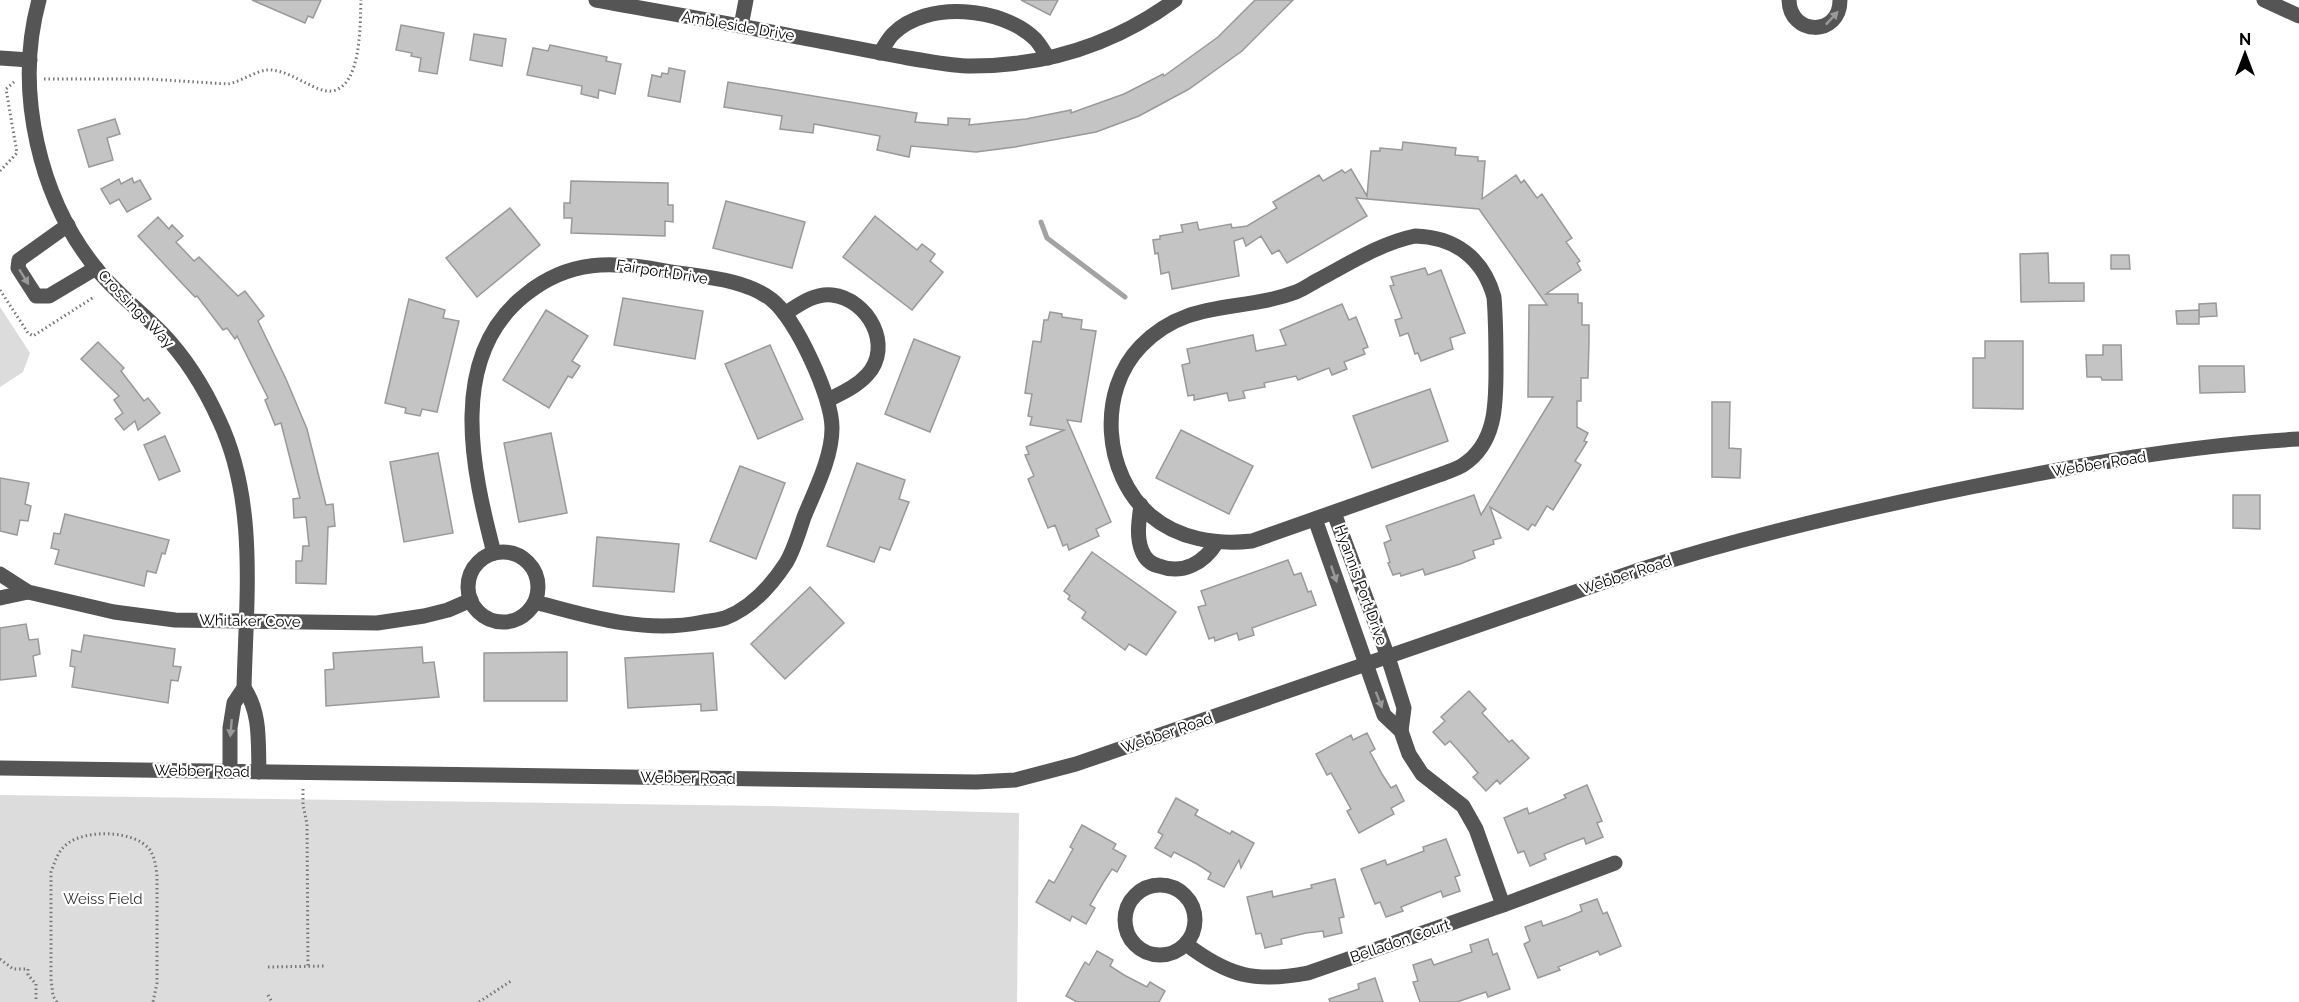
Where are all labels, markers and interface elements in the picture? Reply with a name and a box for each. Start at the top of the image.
street label: Ambleside Drive [680,7,796,45]
one-way arrow [1825,11,1839,25]
north arrow [2215,24,2275,84]
text: N [2239,30,2251,49]
street label: Fairport Drive [615,256,709,288]
street label: Crossings Way [94,266,178,352]
one-way arrow [19,269,30,285]
street label: Webber Road [2050,448,2148,480]
street label: Hyannis Port Drive [1331,522,1391,648]
street label: Webber Road [1578,552,1674,598]
one-way arrow [1330,566,1340,584]
street label: Whitaker Cove [199,611,301,631]
one-way arrow [1374,691,1384,709]
street label: Webber Road [1119,709,1215,757]
one-way arrow [226,719,235,738]
street label: Webber Road [154,761,250,781]
street label: Webber Road [640,768,736,788]
park label: Weiss Field [63,890,143,908]
street label: Belladon Court [1348,915,1452,967]

